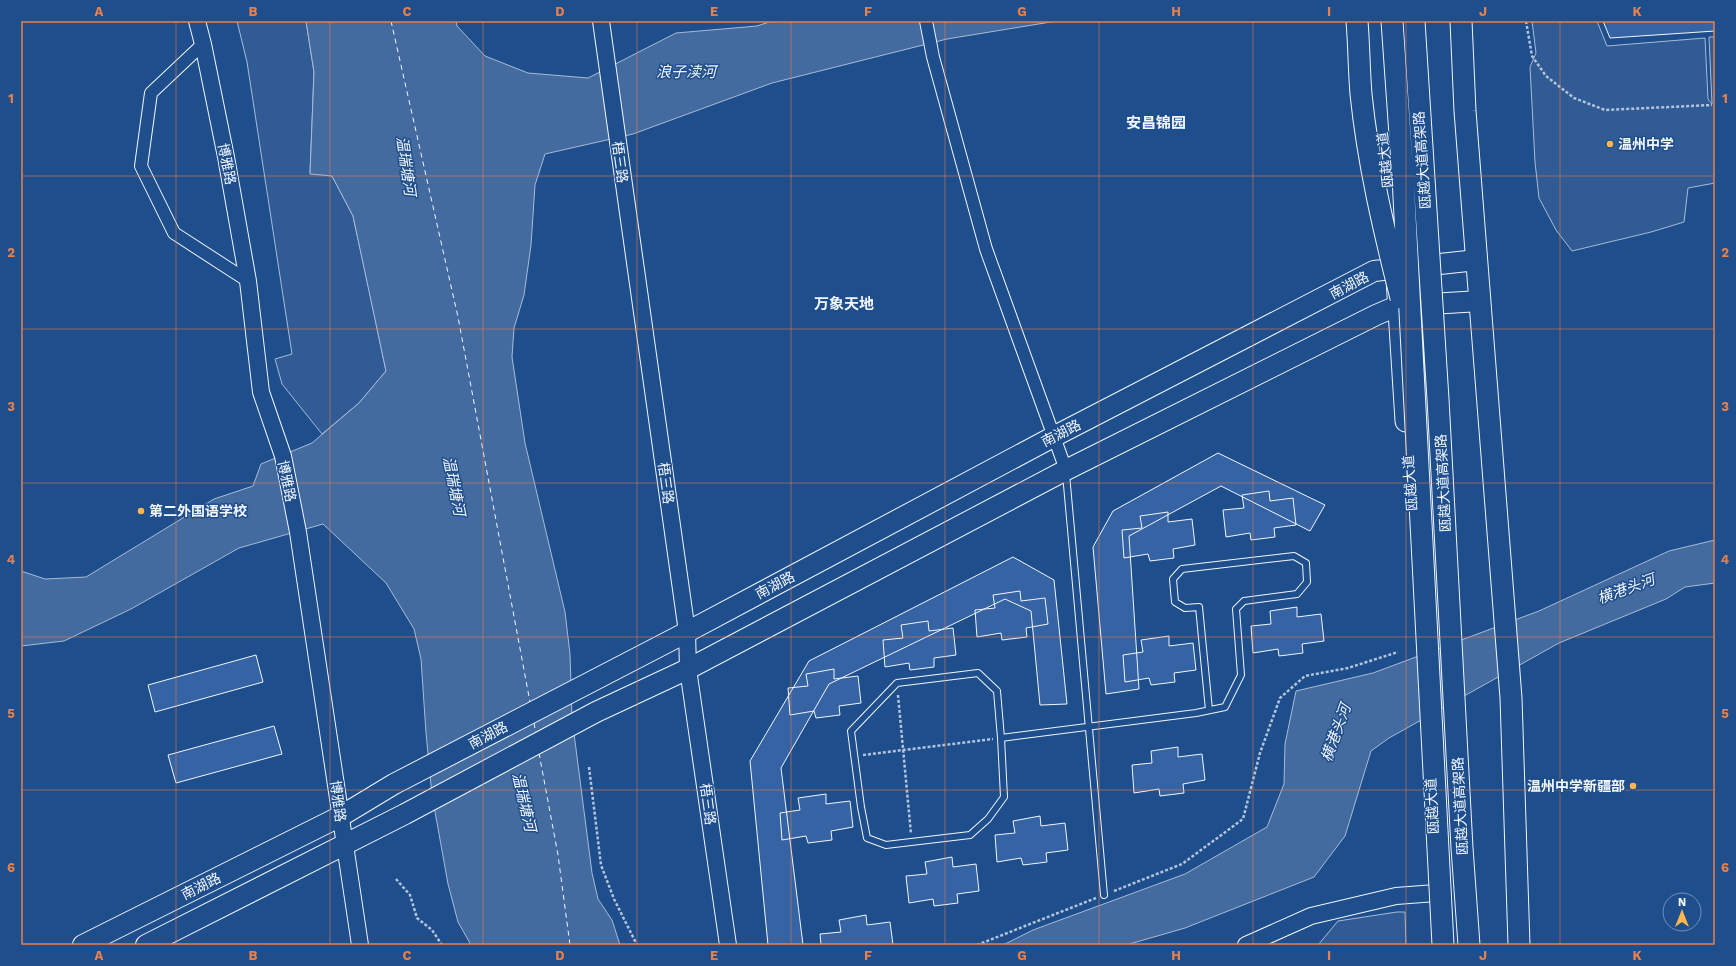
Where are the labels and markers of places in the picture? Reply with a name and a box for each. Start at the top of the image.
place label: 温州中学 [1618,136,1674,152]
marker: 温州中学 [1605,139,1615,149]
place label: 第二外国语学校 [149,503,247,519]
marker: 第二外国语学校 [136,506,146,516]
place label: 温州中学新疆部 [1527,778,1625,794]
marker: 温州中学新疆部 [1628,781,1638,791]

